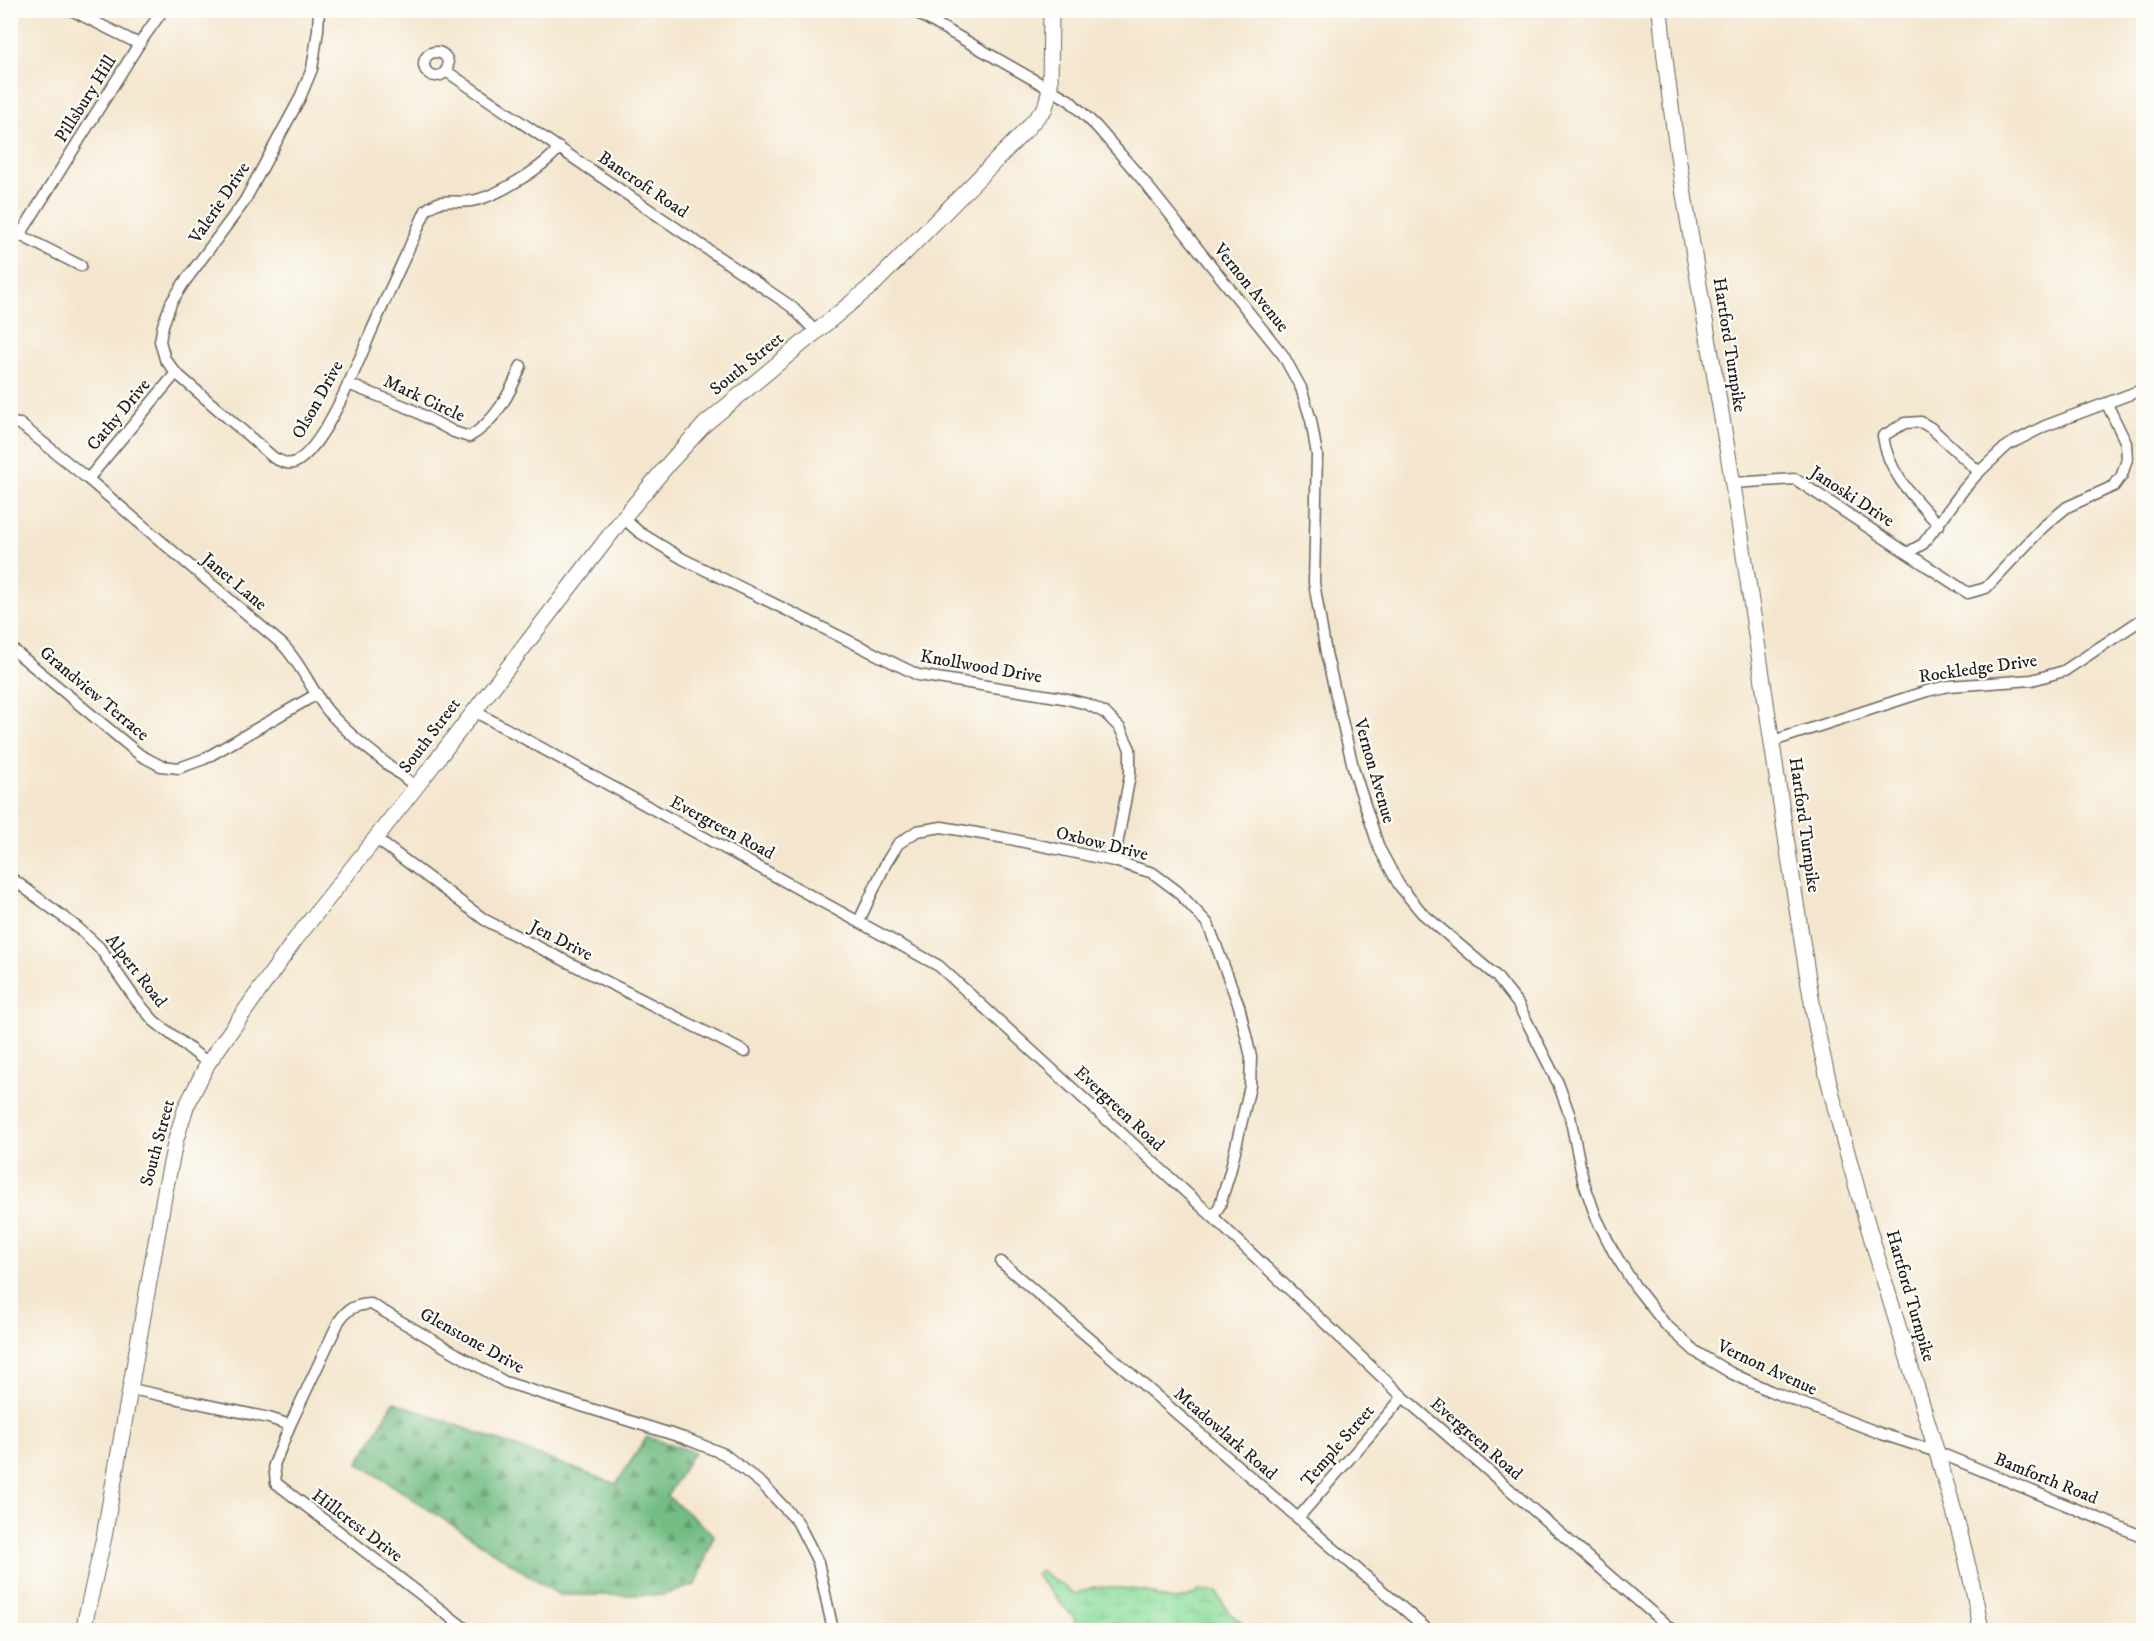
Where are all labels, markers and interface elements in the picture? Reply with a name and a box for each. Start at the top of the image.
street label: Pillsbury Hill [51,51,122,147]
street label: Bancroft Road [594,147,692,223]
street label: Valerie Drive [184,158,255,249]
street label: Vernon Avenue [1208,238,1293,337]
street label: Hartford Turnpike [1707,276,1751,414]
street label: South Street [706,327,788,400]
street label: Olson Drive [288,357,348,443]
street label: Mark Circle [380,371,468,427]
street label: Cathy Drive [83,375,155,455]
street label: Janoski Drive [1804,461,1898,532]
street label: Janet Lane [195,547,271,616]
street label: Grandview Terrace [35,642,153,746]
street label: Knollwood Drive [918,645,1044,689]
street label: Rockledge Drive [1917,650,2039,688]
street label: South Street [395,694,466,778]
street label: Vernon Avenue [1348,715,1399,826]
street label: Hartford Turnpike [1784,756,1824,894]
street label: Evergreen Road [666,791,778,865]
street label: Oxbow Drive [1054,822,1150,866]
street label: Jen Drive [524,915,596,966]
street label: Alpert Road [101,930,171,1012]
street label: Evergreen Road [1069,1062,1169,1156]
street label: South Street [136,1097,180,1189]
street label: Hartford Turnpike [1881,1228,1939,1364]
street label: Glenstone Drive [416,1303,528,1379]
street label: Vernon Avenue [1713,1335,1821,1401]
street label: Meadowlark Road [1169,1383,1281,1485]
street label: Evergreen Road [1425,1393,1527,1485]
street label: Temple Street [1297,1401,1380,1491]
street label: Bamforth Road [1991,1448,2101,1510]
street label: Hillcrest Drive [307,1485,407,1567]

